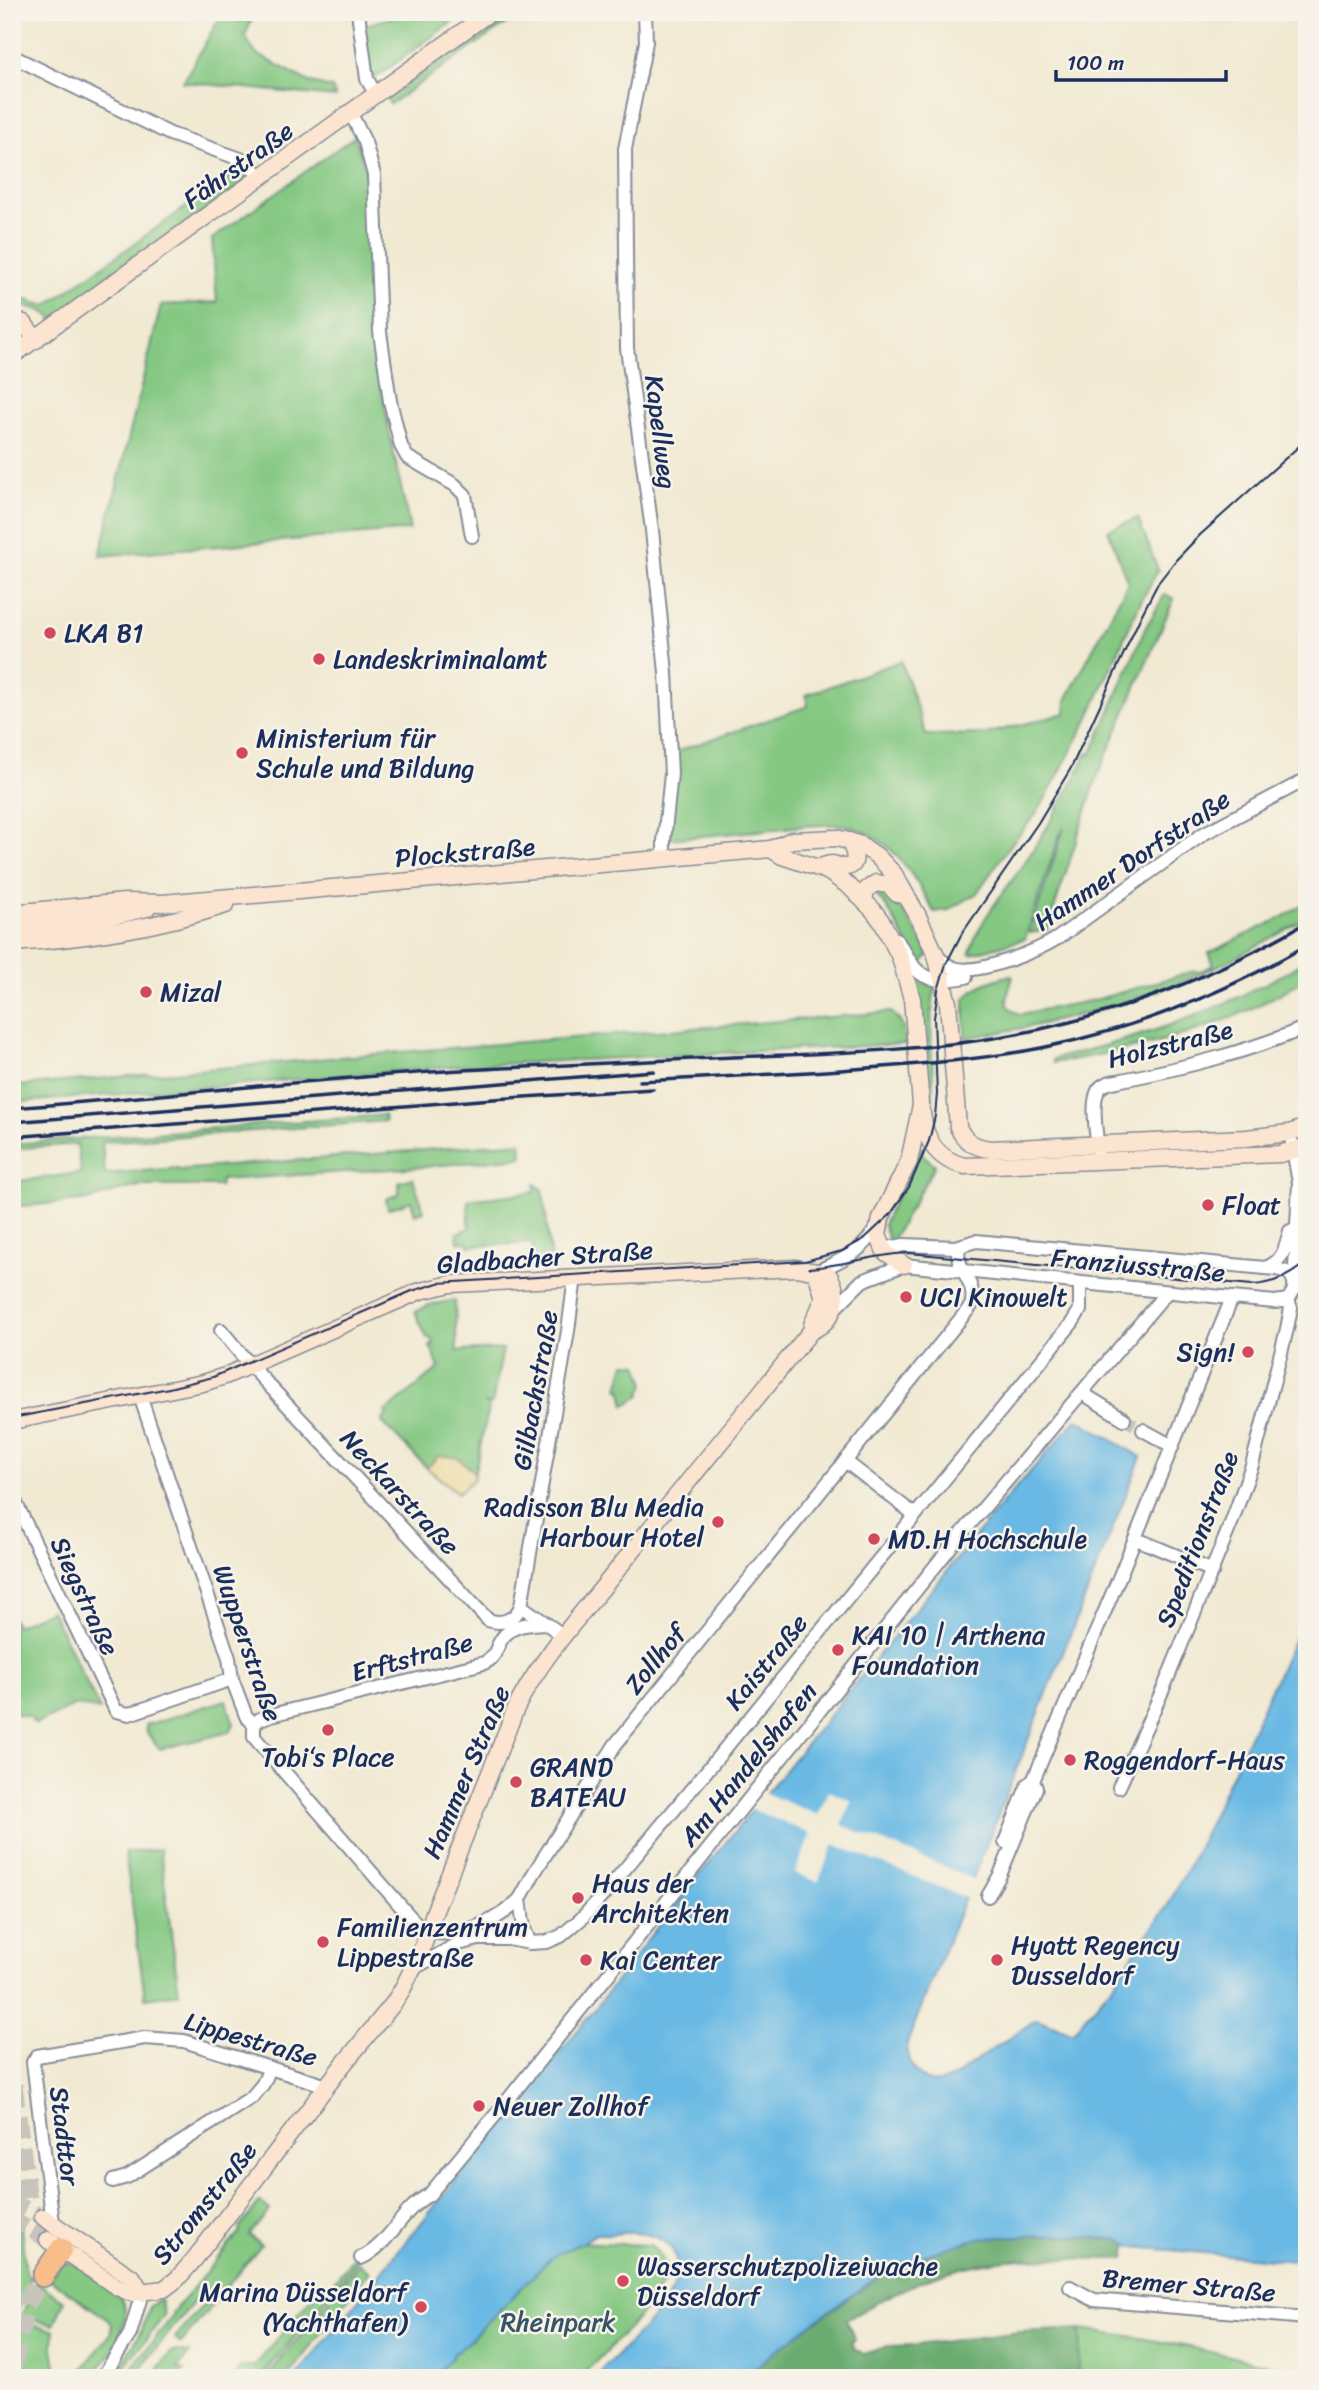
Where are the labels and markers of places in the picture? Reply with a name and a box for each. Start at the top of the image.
place label: LKA B1 [64,610,143,656]
marker: LKA B1 [42,625,58,641]
place label: Landeskriminalamt [333,636,547,682]
marker: Landeskriminalamt [311,651,327,667]
place label: Ministerium für Schule und Bildung [256,715,475,791]
marker: Ministerium für Schule und Bildung [234,745,250,761]
place label: Mizal [160,969,222,1015]
marker: Mizal [138,984,154,1000]
place label: Float [1222,1182,1281,1228]
marker: Float [1200,1197,1216,1213]
place label: UCI Kinowelt [920,1274,1068,1320]
marker: UCI Kinowelt [898,1289,914,1305]
place label: Sign! [1176,1329,1235,1375]
marker: Sign! [1240,1344,1256,1360]
place label: Radisson Blu Media Harbour Hotel [484,1484,705,1560]
marker: Radisson Blu Media Harbour Hotel [710,1514,726,1530]
place label: MD.H Hochschule [888,1516,1088,1562]
marker: MD.H Hochschule [866,1531,882,1547]
place label: KAI 10 | Arthena Foundation [852,1612,1046,1688]
marker: KAI 10 | Arthena Foundation [830,1642,846,1658]
marker: Tobi‘s Place [320,1722,336,1738]
place label: Tobi‘s Place [261,1734,395,1780]
place label: Roggendorf-Haus [1084,1737,1286,1783]
place label: GRAND BATEAU [530,1744,627,1820]
marker: Roggendorf-Haus [1062,1752,1078,1768]
marker: GRAND BATEAU [508,1774,524,1790]
place label: Haus der Architekten [591,1860,729,1936]
marker: Haus der Architekten [570,1890,586,1906]
place label: Familienzentrum Lippestraße [337,1904,528,1980]
place label: Hyatt Regency Dusseldorf [1011,1922,1180,1998]
marker: Familienzentrum Lippestraße [315,1934,331,1950]
place label: Kai Center [600,1937,722,1983]
marker: Kai Center [578,1952,594,1968]
marker: Hyatt Regency Dusseldorf [989,1952,1005,1968]
place label: Neuer Zollhof [493,2083,651,2129]
marker: Neuer Zollhof [471,2098,487,2114]
place label: Wasserschutzpolizeiwache Düsseldorf [637,2243,938,2319]
place label: Marina Düsseldorf (Yachthafen) [199,2269,410,2345]
marker: Wasserschutzpolizeiwache Düsseldorf [615,2273,631,2289]
marker: Marina Düsseldorf (Yachthafen) [413,2299,429,2315]

